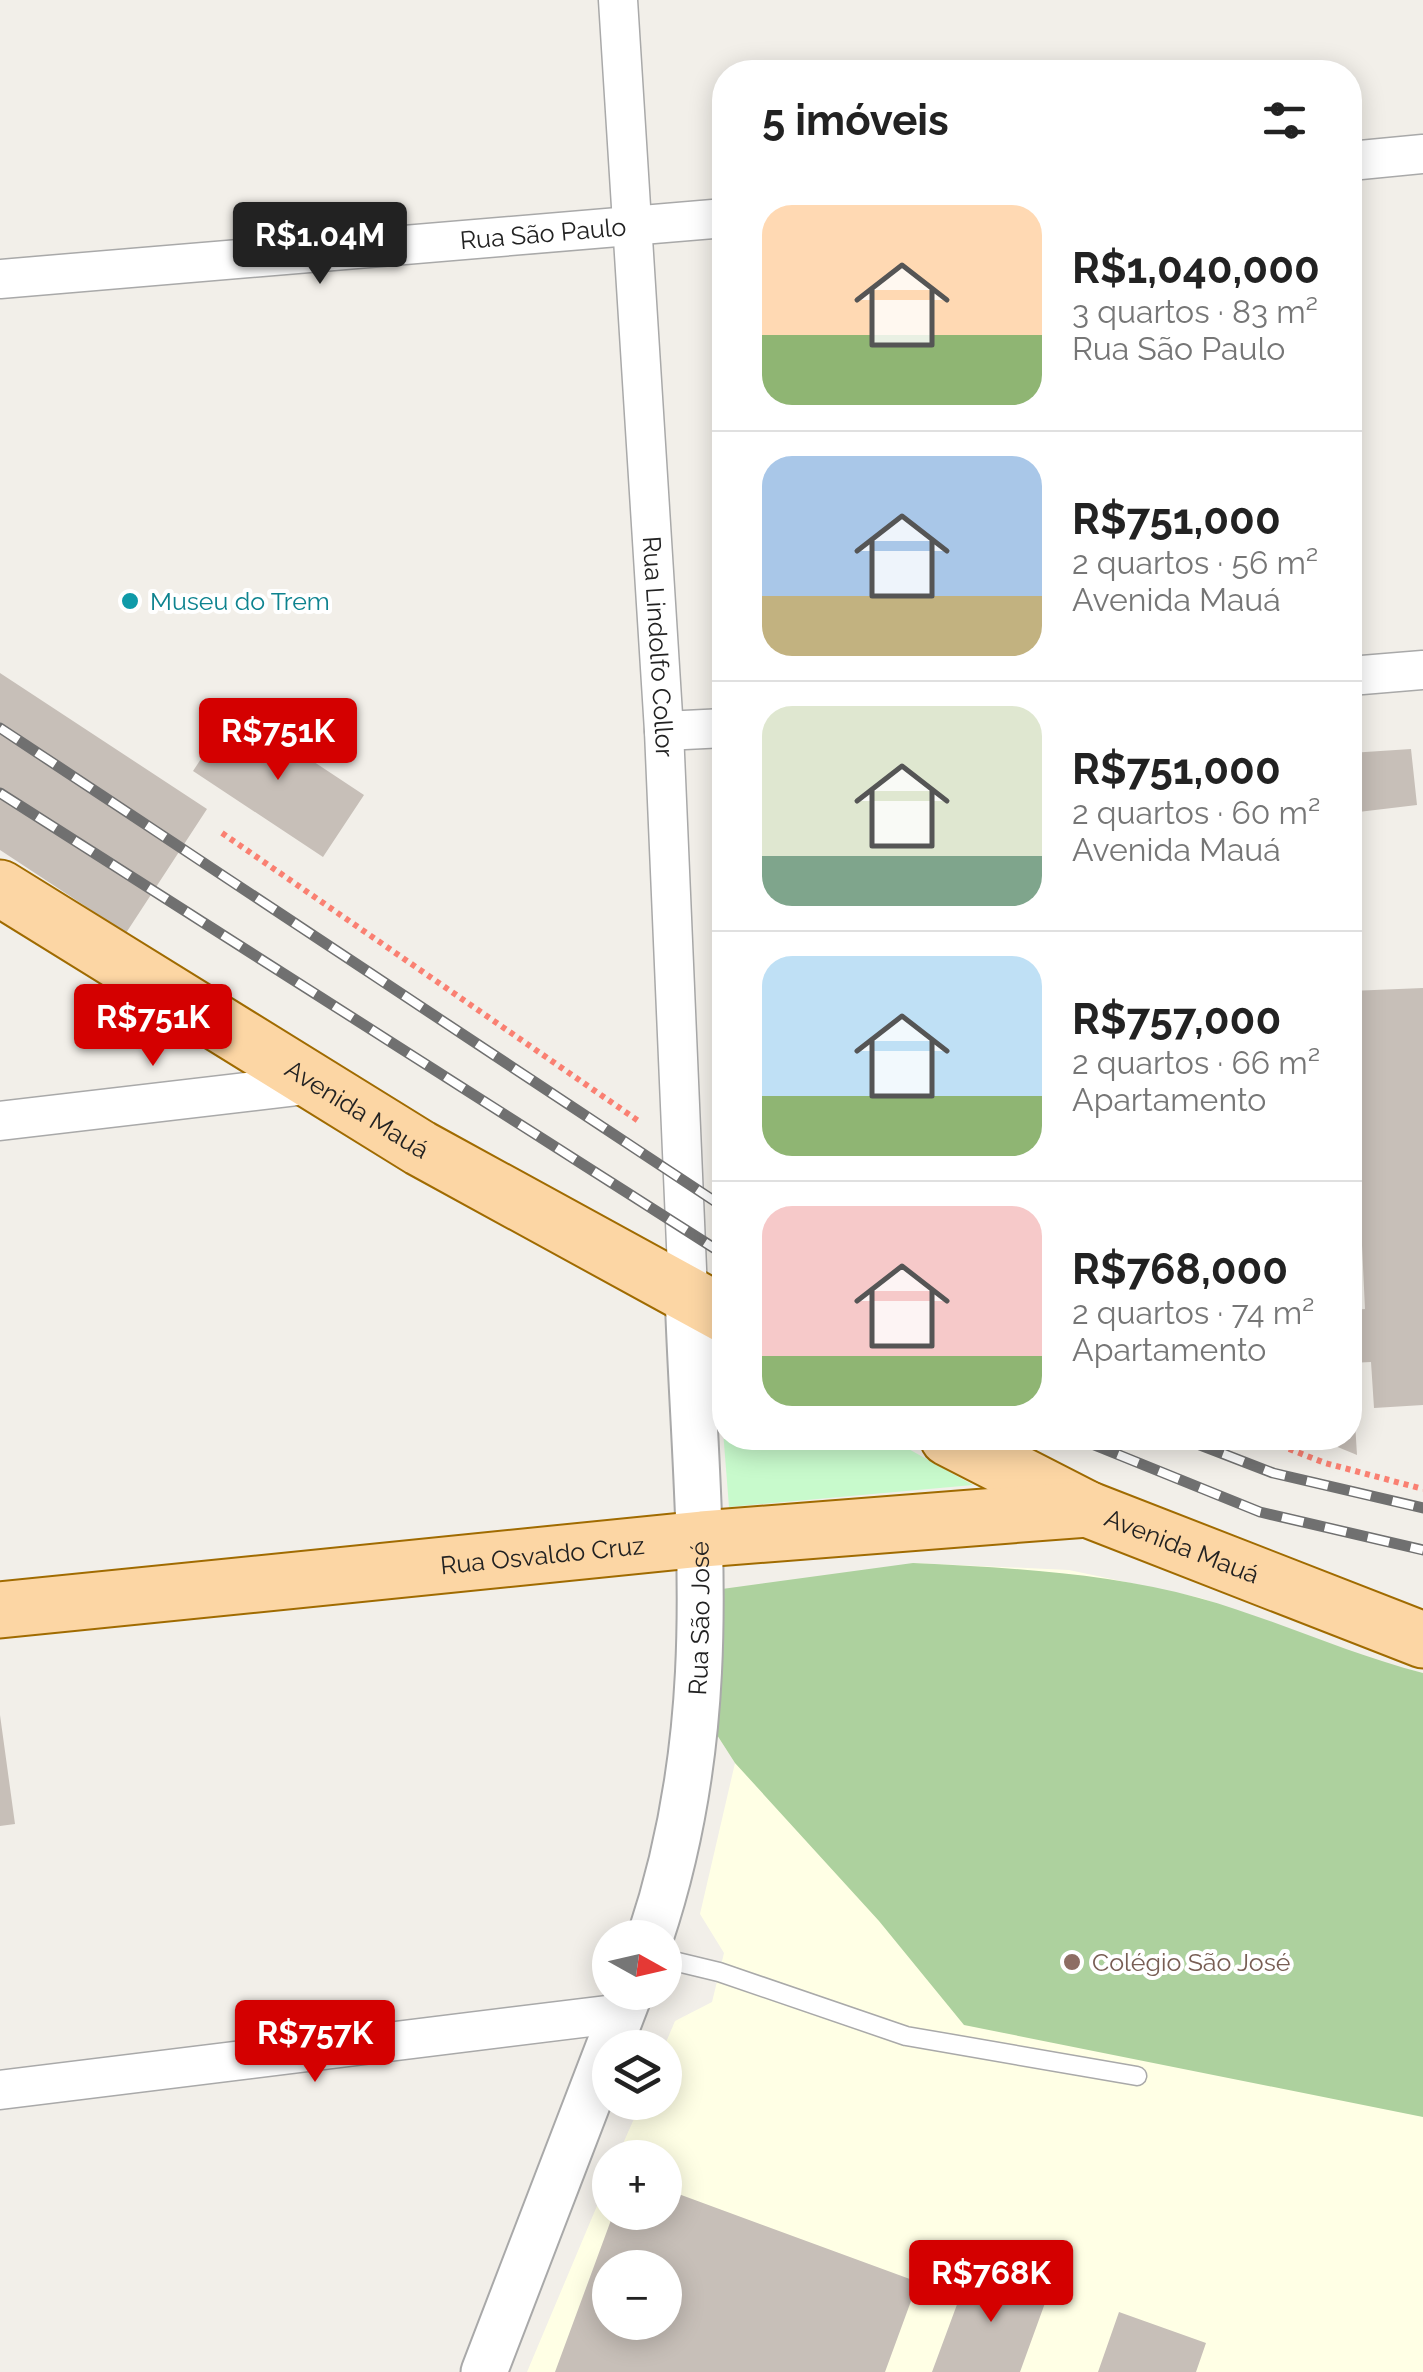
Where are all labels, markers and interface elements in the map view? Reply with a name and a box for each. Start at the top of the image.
icon: filters [1257,93,1312,148]
text: 5 imóveis [762,96,949,145]
pin: R$1.04M [228,202,412,287]
street label: Rua São Paulo [459,211,627,255]
text: R$1.04M [255,216,385,253]
text: R$1,040,000 [1072,244,1320,293]
icon: home [842,245,962,365]
text: 3 quartos · 83 m² [1072,293,1318,330]
text: Rua São Paulo [1072,330,1285,367]
text: R$751,000 [1072,495,1281,544]
icon: home [842,496,962,616]
street label: Rua Lindolfo Collor [637,535,680,758]
text: 2 quartos · 56 m² [1072,544,1318,581]
text: Avenida Mauá [1072,581,1281,618]
place label: Museu do Trem [150,586,330,616]
marker: Museu do Trem [119,590,141,612]
pin: R$751K [197,698,359,783]
text: R$751K [221,712,335,749]
text: R$751,000 [1072,745,1281,794]
icon: home [842,746,962,866]
text: 2 quartos · 60 m² [1072,794,1320,831]
text: Avenida Mauá [1072,831,1281,868]
pin: R$751K [72,984,234,1069]
text: R$757,000 [1072,995,1281,1044]
icon: home [842,996,962,1116]
text: R$751K [96,998,210,1035]
text: 2 quartos · 66 m² [1072,1044,1320,1081]
street label: Avenida Mauá [280,1053,434,1165]
text: Apartamento [1072,1081,1266,1118]
text: R$768,000 [1072,1245,1288,1294]
icon: home [842,1246,962,1366]
text: 2 quartos · 74 m² [1072,1294,1315,1331]
text: Apartamento [1072,1331,1266,1368]
street label: Avenida Mauá [1100,1502,1263,1590]
street label: Rua Osvaldo Cruz [439,1530,646,1580]
street label: Rua São José [682,1541,715,1696]
north arrow [592,1920,682,2010]
map controls [592,1920,682,2340]
place label: Colégio São José [1092,1947,1290,1977]
marker: Colégio São José [1061,1951,1083,1973]
pin: R$757K [234,2000,396,2085]
text: R$757K [257,2014,373,2051]
button: layers [592,2030,682,2120]
button: + [592,2140,682,2230]
pin: R$768K [910,2240,1072,2325]
button: − [592,2250,682,2340]
text: R$768K [931,2254,1051,2291]

